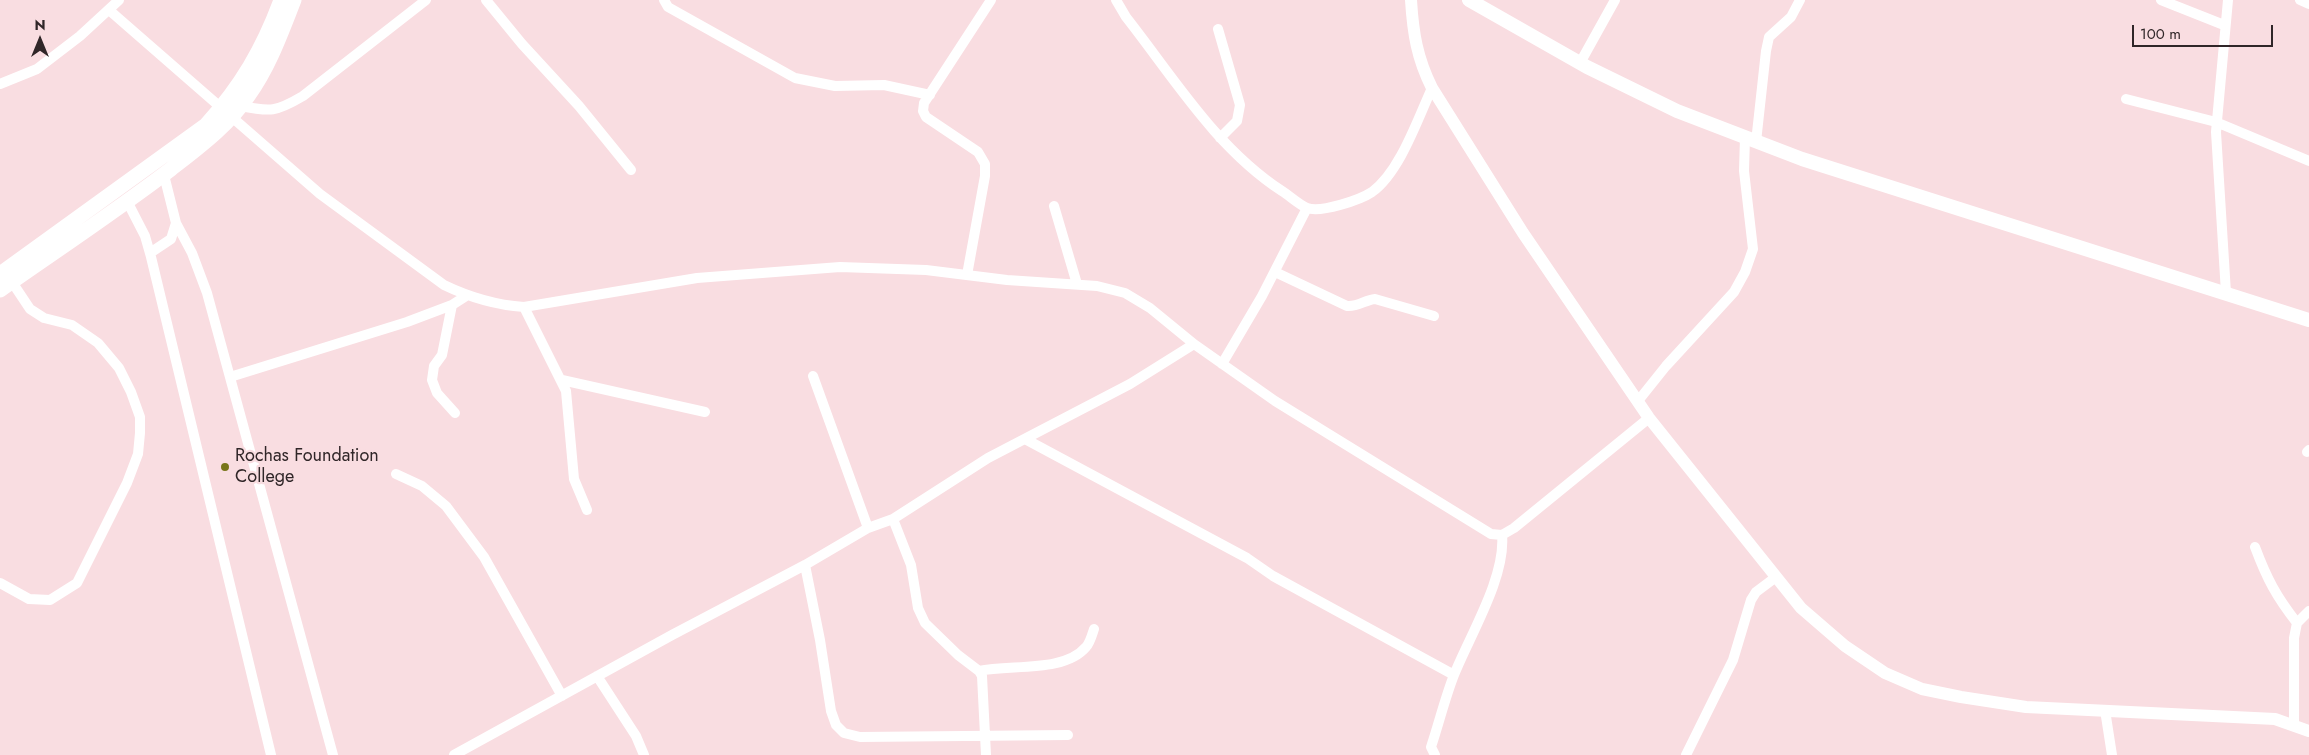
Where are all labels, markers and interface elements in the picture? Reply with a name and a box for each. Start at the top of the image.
north arrow [15,15,65,65]
text: N [34,15,46,35]
scale bar [2134,15,2275,47]
text: 100 m [2140,23,2181,45]
place label: Rochas Foundation College [235,446,379,488]
marker: Rochas Foundation College [219,461,231,473]

